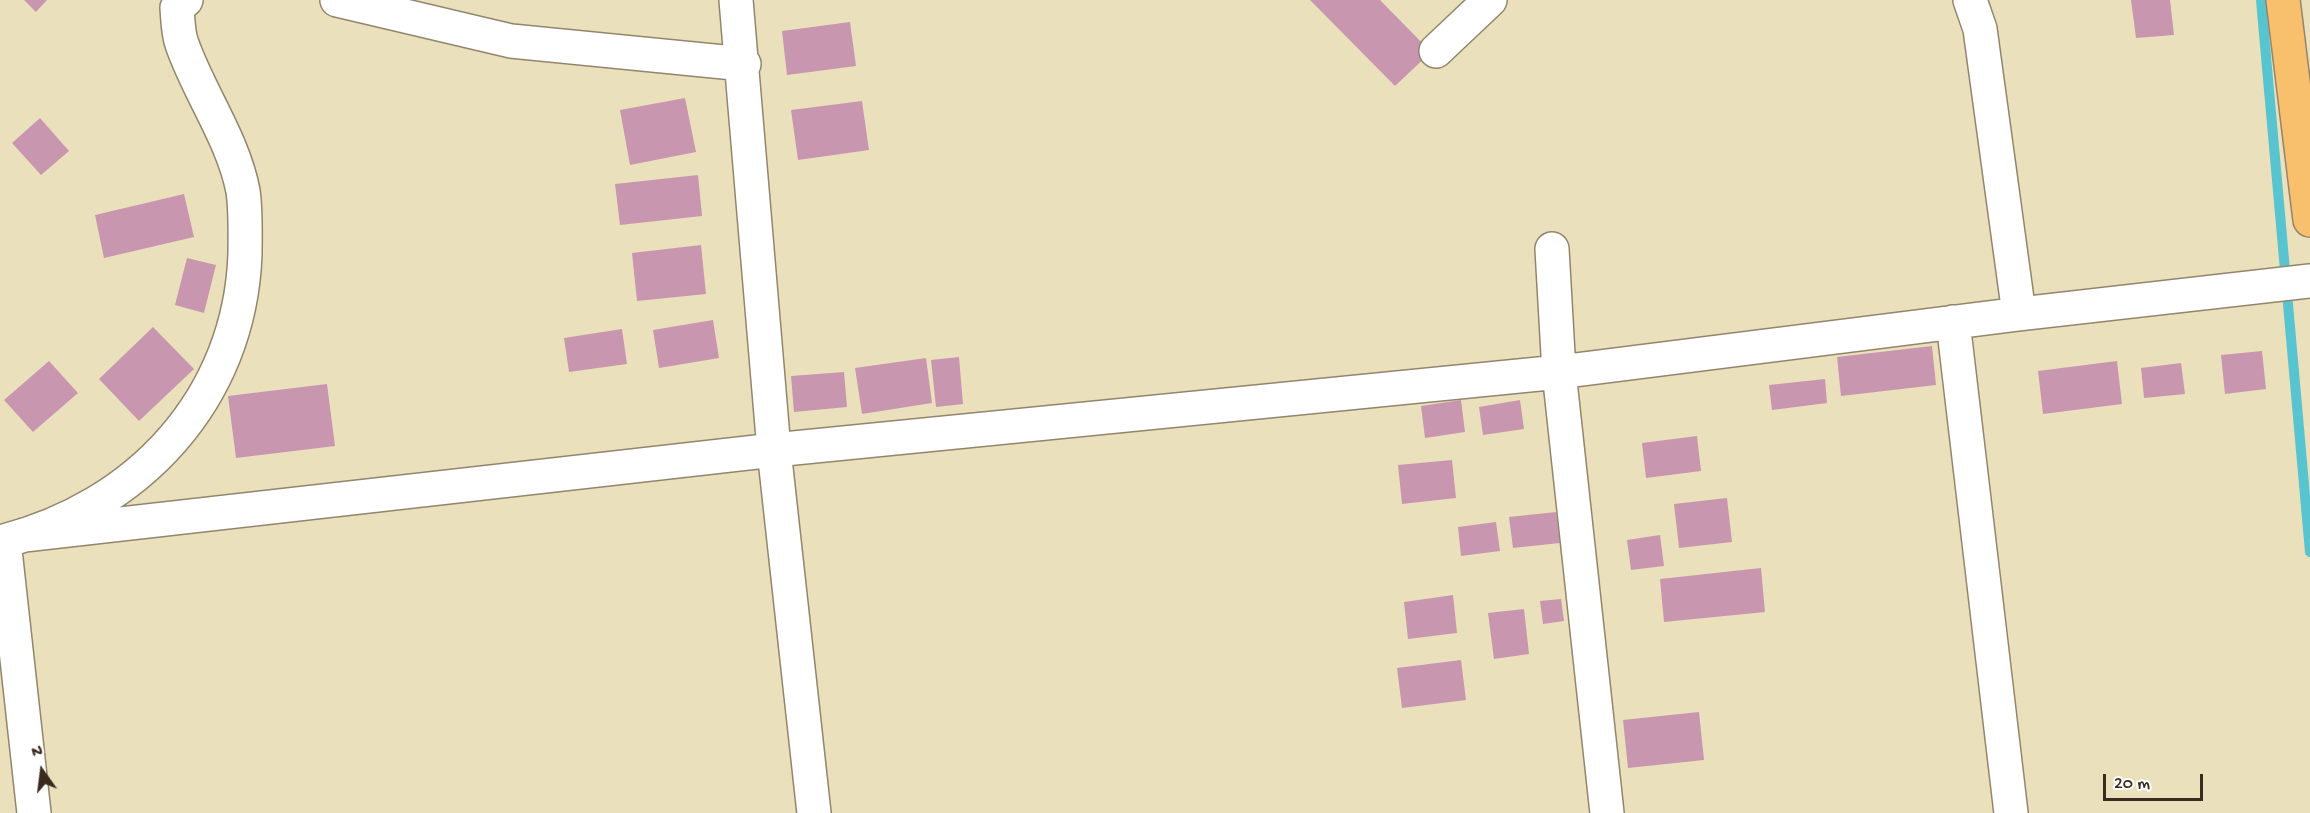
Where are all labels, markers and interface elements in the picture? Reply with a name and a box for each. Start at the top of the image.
north arrow [12,741,72,801]
text: N [30,743,45,764]
scale bar [2106,762,2206,800]
text: 20 m [2114,774,2150,795]

